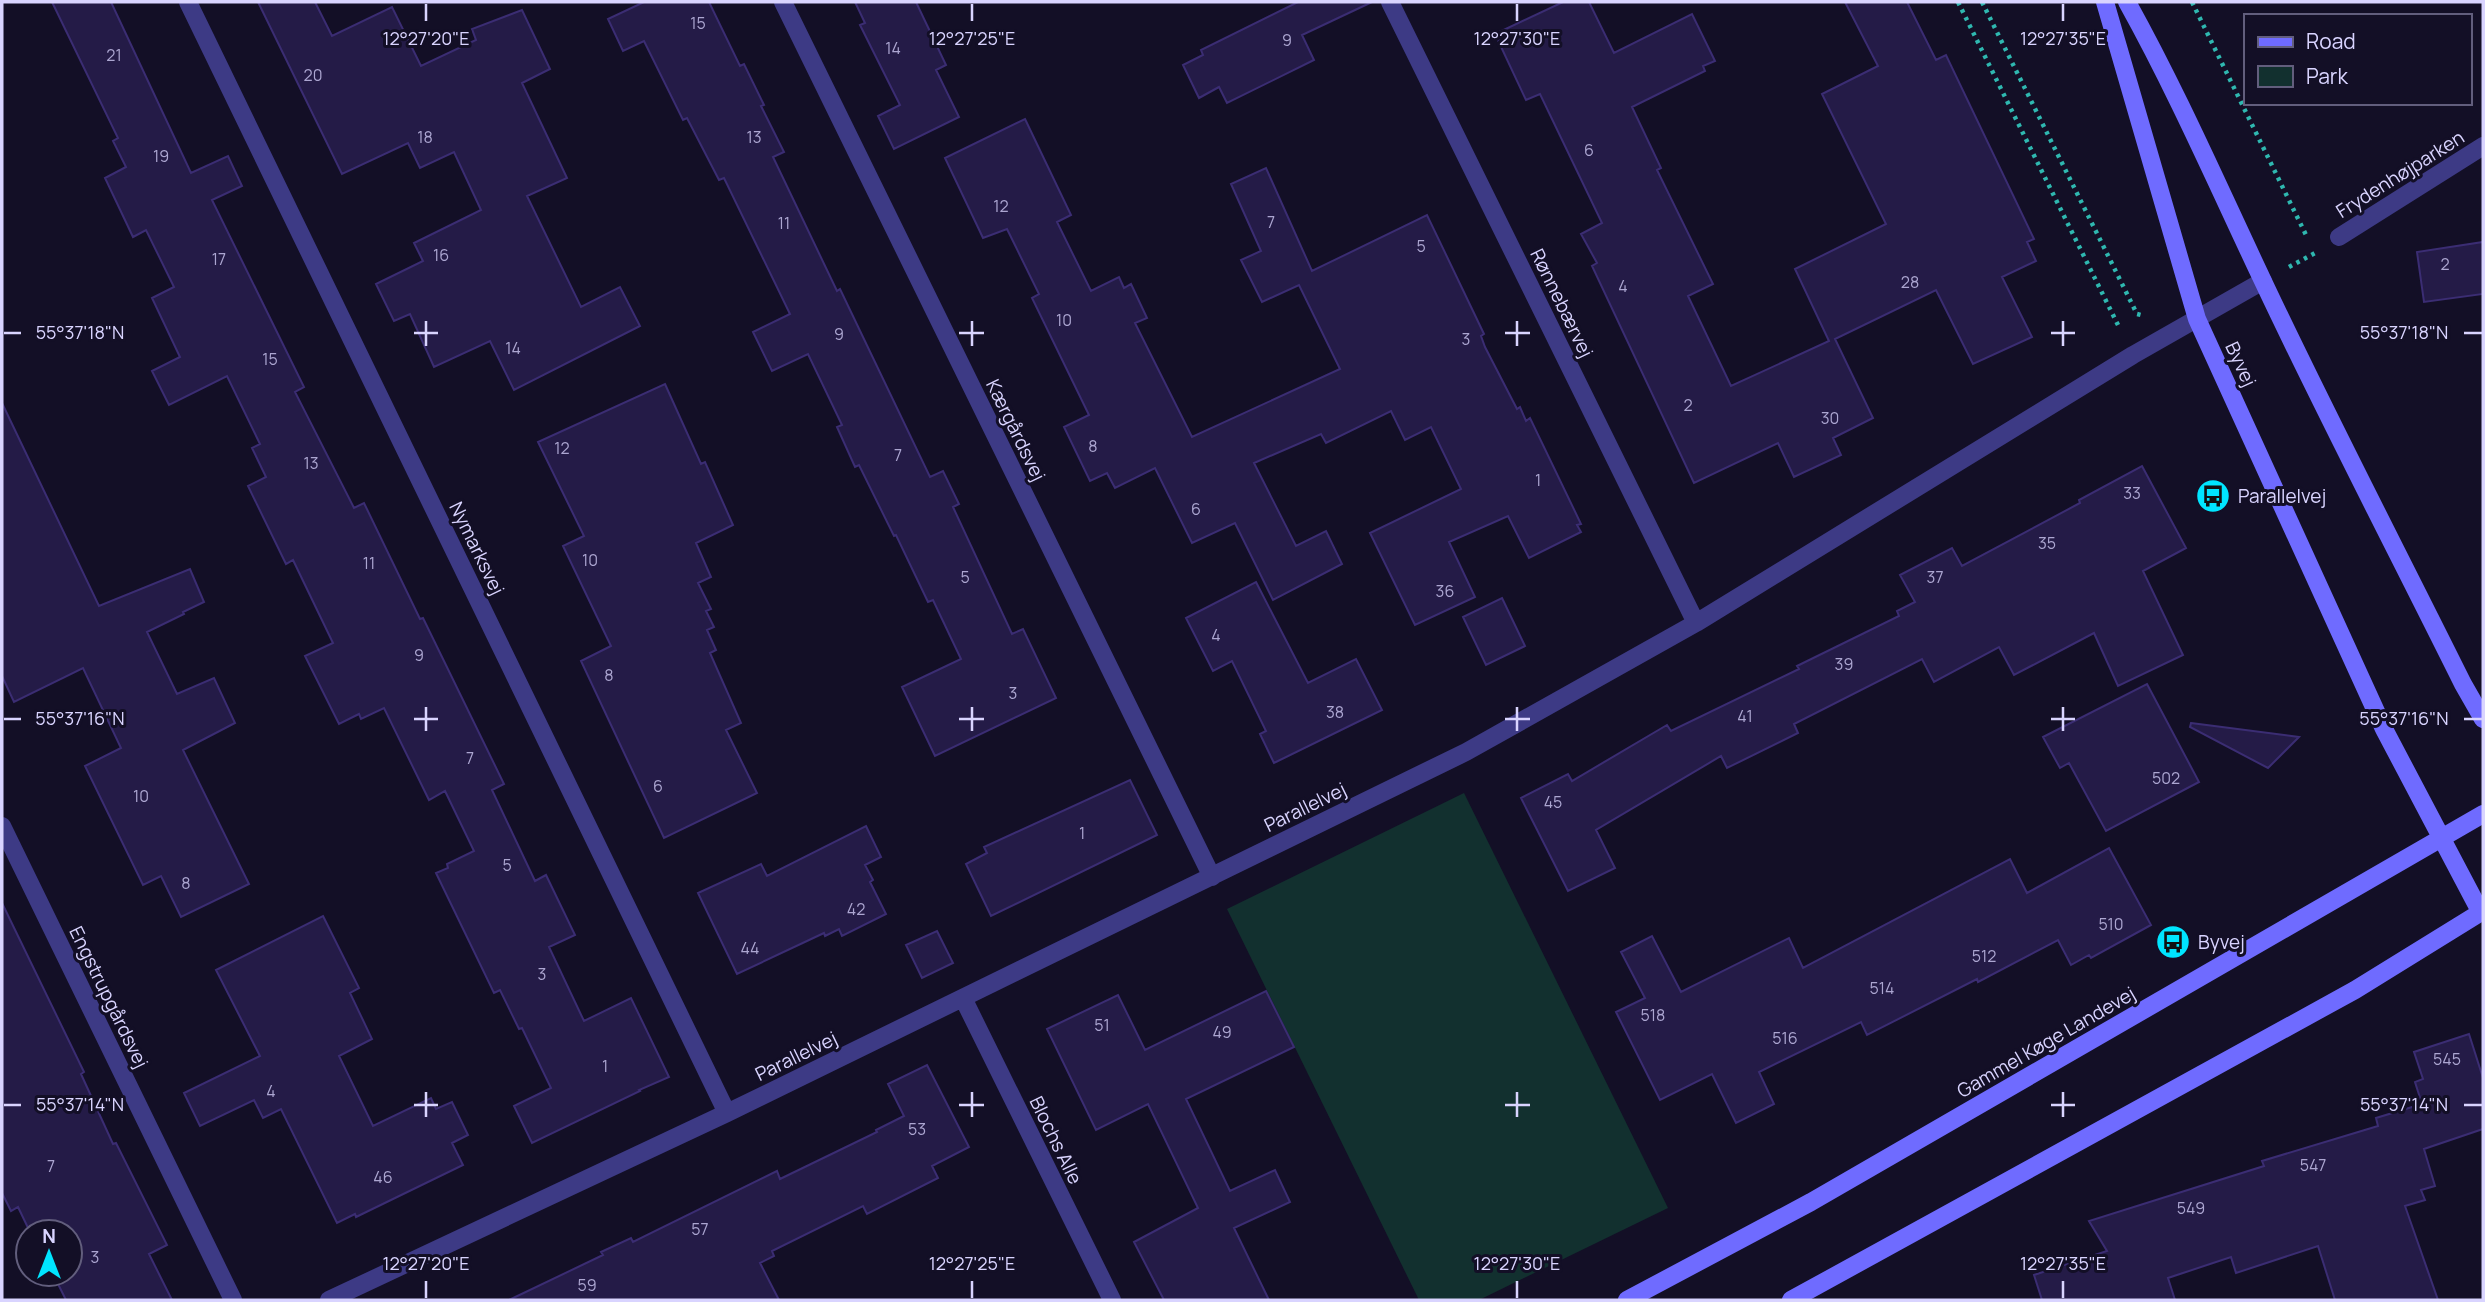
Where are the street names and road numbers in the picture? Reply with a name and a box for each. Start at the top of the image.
street label: Frydenhøjparken [2331,124,2469,224]
street label: Rønnebærvej [1524,244,1600,362]
street label: Byvej [2219,337,2263,391]
street label: Kærgårdsvej [980,375,1052,485]
street label: Nymarksvej [443,497,511,599]
street label: Parallelvej [1260,776,1350,838]
street label: Engstrupgårdsvej [63,922,155,1072]
street label: Gammel Køge Landevej [1952,980,2140,1104]
street label: Parallelvej [751,1025,841,1087]
street label: Blochs Alle [1024,1092,1088,1188]

